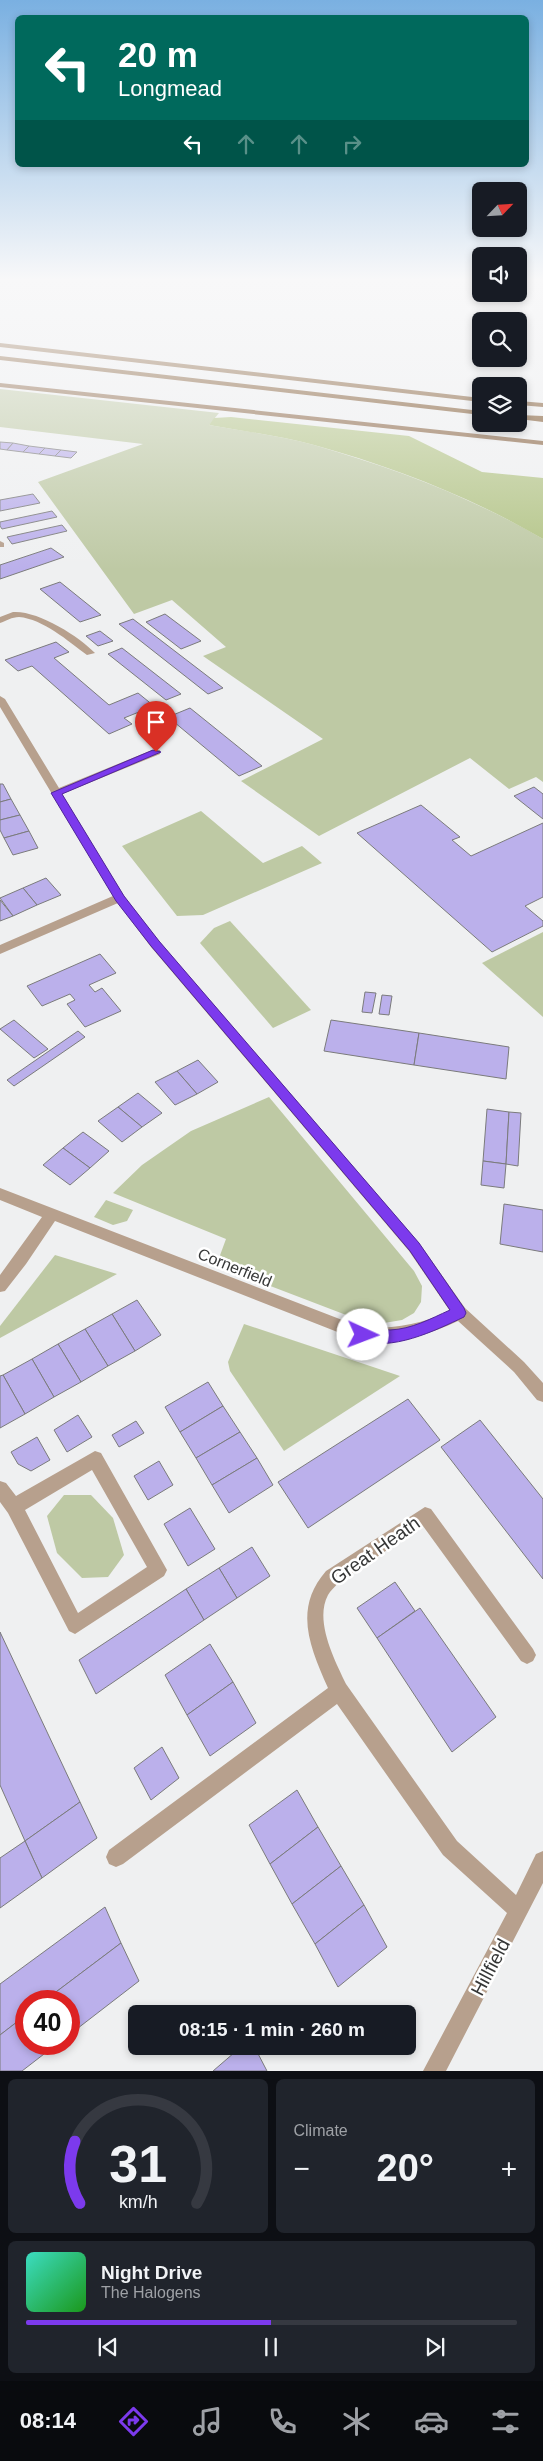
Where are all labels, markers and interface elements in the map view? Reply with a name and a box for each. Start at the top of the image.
icon: left [35,35,100,100]
text: 20 m [118,35,198,74]
text: Longmead [118,76,222,101]
icon: left [179,130,207,158]
icon: ahead [232,130,260,158]
icon: ahead [285,130,313,158]
icon: right [338,130,366,158]
north arrow [472,182,528,238]
map controls [472,182,527,432]
button: sound [472,247,527,302]
button: search [472,312,527,367]
button: layers [472,377,527,432]
pin [135,701,177,752]
icon: arrive [142,708,170,736]
street label: Cornerfield [195,1245,274,1290]
position arrow [336,1308,388,1360]
street label: Great Heath [327,1512,424,1589]
street label: Hillfield [467,1935,514,1999]
speed limit sign: 40 [15,1990,80,2055]
text: 08:15 · 1 min · 260 m [179,2019,365,2040]
text: Climate [294,2122,348,2139]
text: 31 [109,2135,167,2193]
text: 20° [377,2147,434,2189]
text: − [294,2153,310,2184]
text: + [501,2153,517,2184]
text: km/h [118,2192,157,2212]
text: Night Drive [101,2262,202,2283]
text: The Halogens [101,2284,201,2301]
icon: previous [94,2333,122,2361]
icon: pause [257,2333,285,2361]
icon: next [421,2333,449,2361]
icon: directions [116,2404,151,2439]
icon: music [190,2404,225,2439]
icon: phone [265,2404,300,2439]
icon: climate [339,2404,374,2439]
icon: car [414,2404,449,2439]
icon: filters [488,2404,523,2439]
text: 08:14 [20,2408,76,2433]

